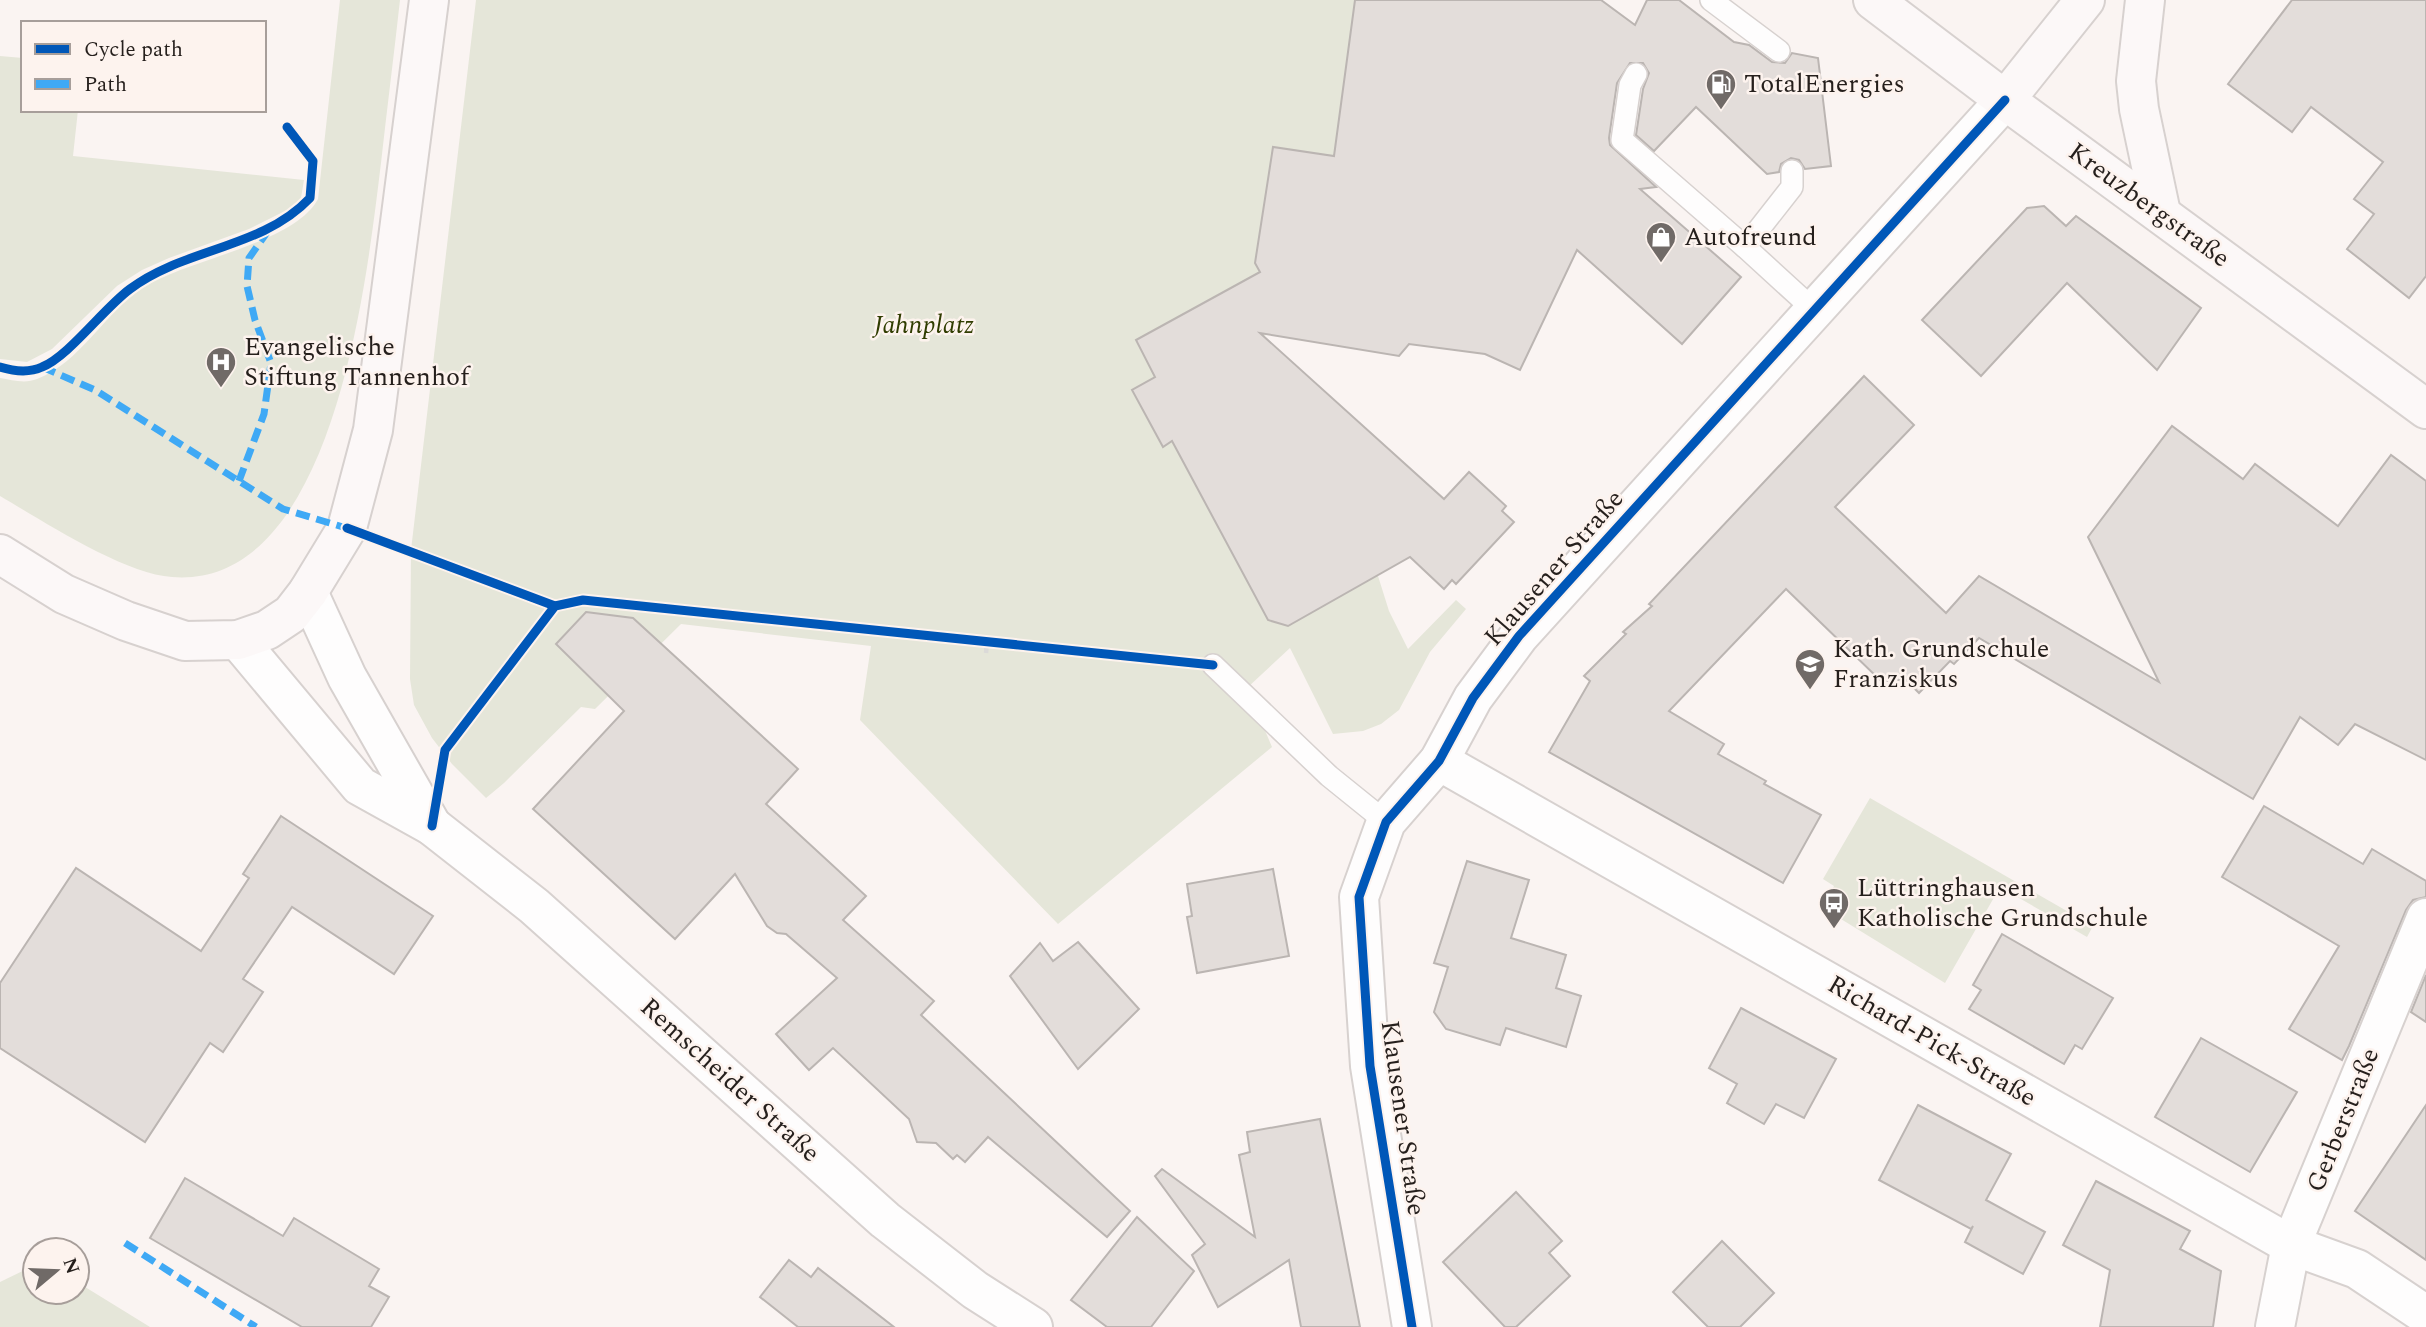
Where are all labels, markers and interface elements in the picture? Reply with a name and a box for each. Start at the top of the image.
legend [21,21,266,112]
text: Cycle path [84,34,183,66]
place label: TotalEnergies [1744,64,1905,104]
fuel station icon: TotalEnergies [1704,67,1738,111]
text: Path [84,69,127,101]
street label: Kreuzbergstraße [2060,132,2238,278]
place label: Autofreund [1684,217,1817,257]
shop icon: Autofreund [1644,220,1678,264]
park label: Jahnplatz [872,305,974,345]
place label: Evangelische Stiftung Tannenhof [244,327,471,397]
hospital icon: Evangelische Stiftung Tannenhof [204,345,238,389]
street label: Klausener Straße [1474,481,1634,655]
place label: Kath. Grundschule Franziskus [1833,629,2049,699]
school or university icon: Kath. Grundschule Franziskus [1793,647,1827,691]
place label: Lüttringhausen Katholische Grundschule [1857,868,2148,938]
bus stop icon: Lüttringhausen Katholische Grundschule [1817,886,1851,930]
street label: Richard-Pick-Straße [1820,965,2044,1117]
street label: Remscheider Straße [631,988,829,1172]
street label: Klausener Straße [1370,1018,1436,1218]
street label: Gerberstraße [2296,1042,2390,1198]
north arrow [21,1236,91,1306]
text: N [54,1254,87,1278]

